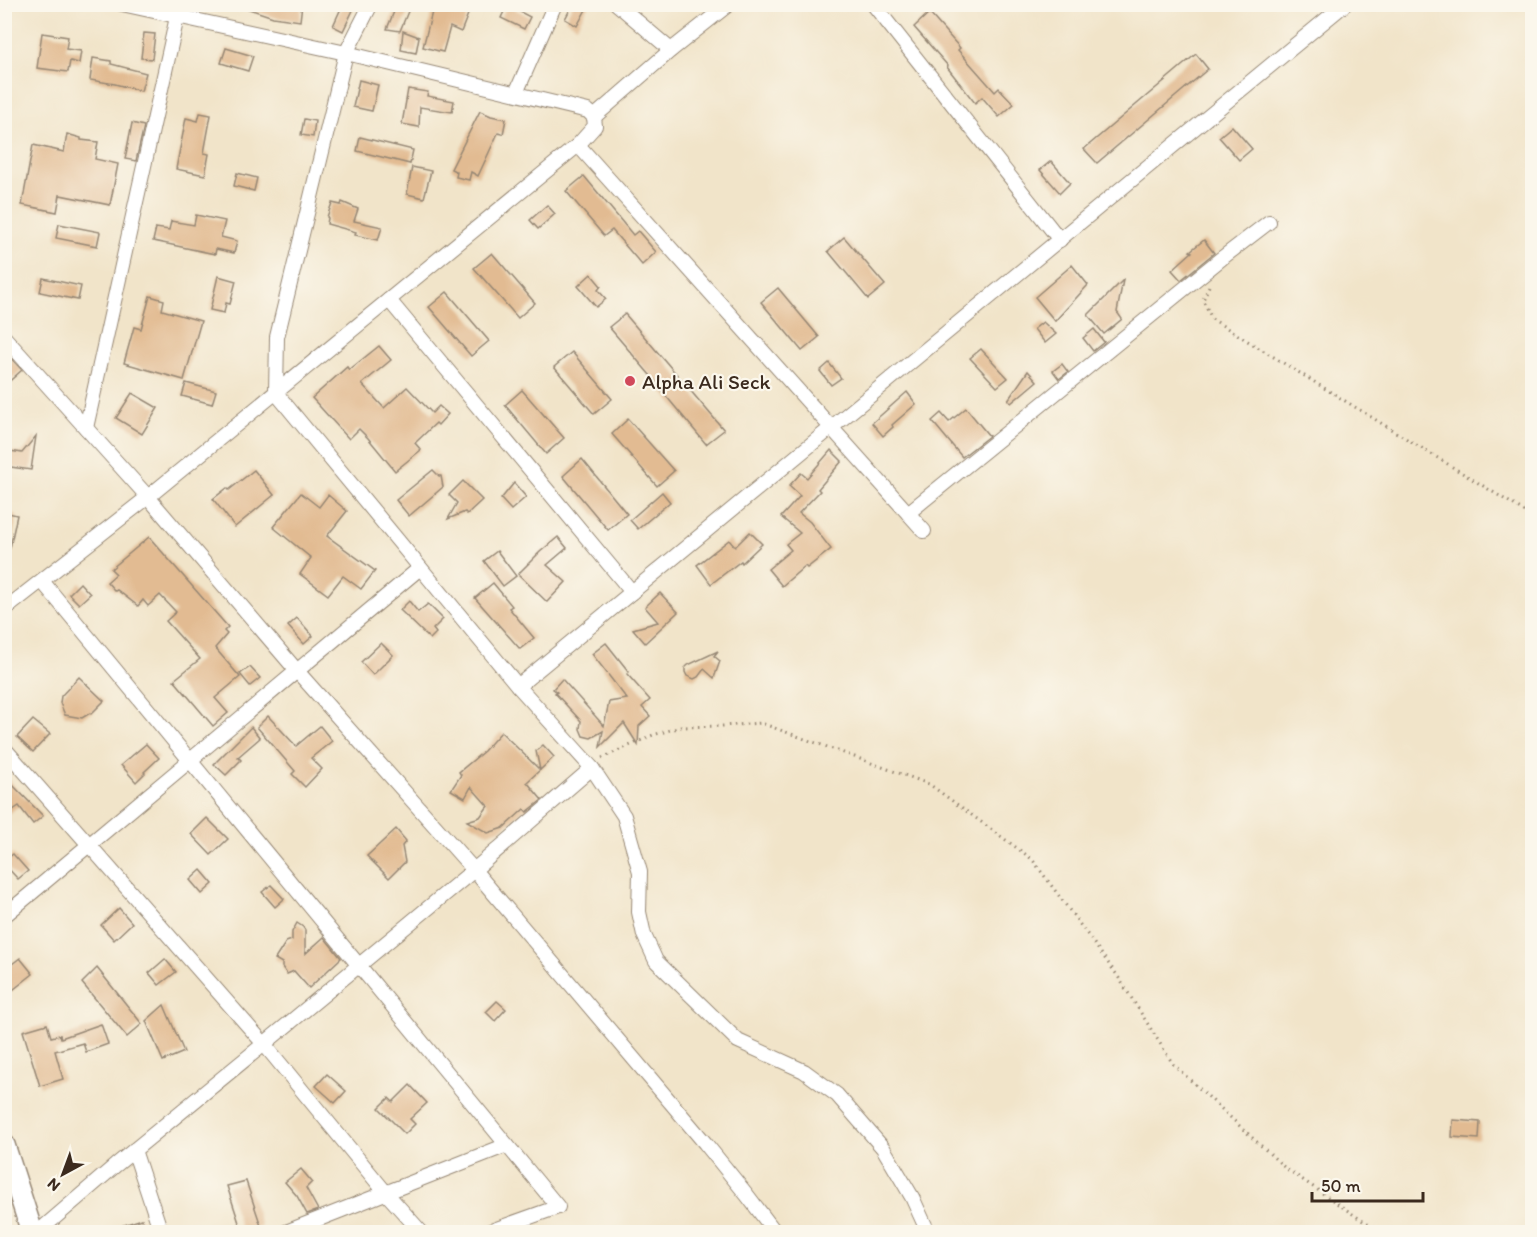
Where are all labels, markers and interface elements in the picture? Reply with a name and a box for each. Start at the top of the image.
place label: Alpha Ali Seck [642,369,771,394]
marker: Alpha Ali Seck [623,374,637,388]
north arrow [33,1144,93,1204]
scale bar [1312,1165,1423,1203]
text: N [43,1174,64,1196]
text: 50 m [1321,1175,1361,1197]

